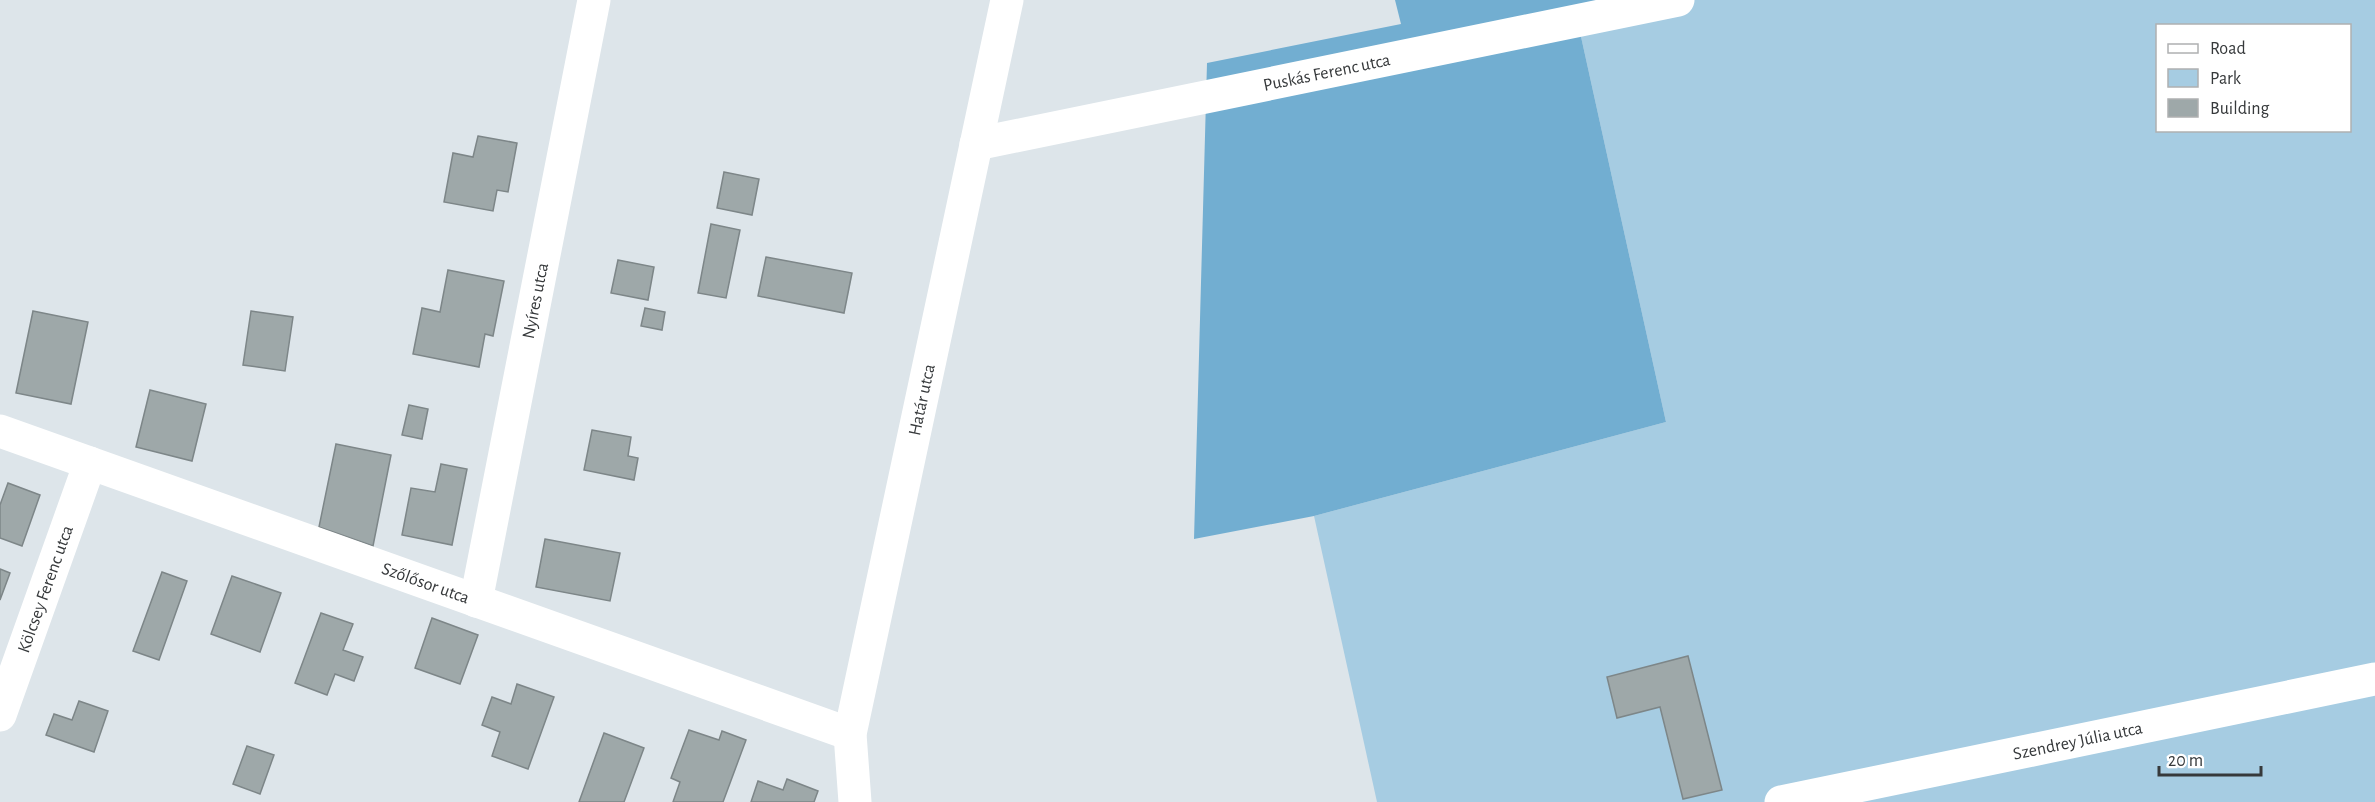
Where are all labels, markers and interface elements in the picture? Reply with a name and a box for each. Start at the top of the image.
legend [2156,24,2351,132]
text: Road [2210,40,2246,58]
street label: Puskás Ferenc utca [1262,51,1392,95]
text: Park [2210,70,2242,88]
text: Building [2210,100,2270,118]
street label: Nyíres utca [520,261,552,341]
street label: Határ utca [906,363,939,437]
street label: Kölcsey Ferenc utca [15,523,77,655]
street label: Szőlősor utca [379,560,472,608]
street label: Szendrey Júlia utca [2012,719,2144,764]
scale bar [2159,739,2261,777]
text: 20 m [2168,752,2203,770]

